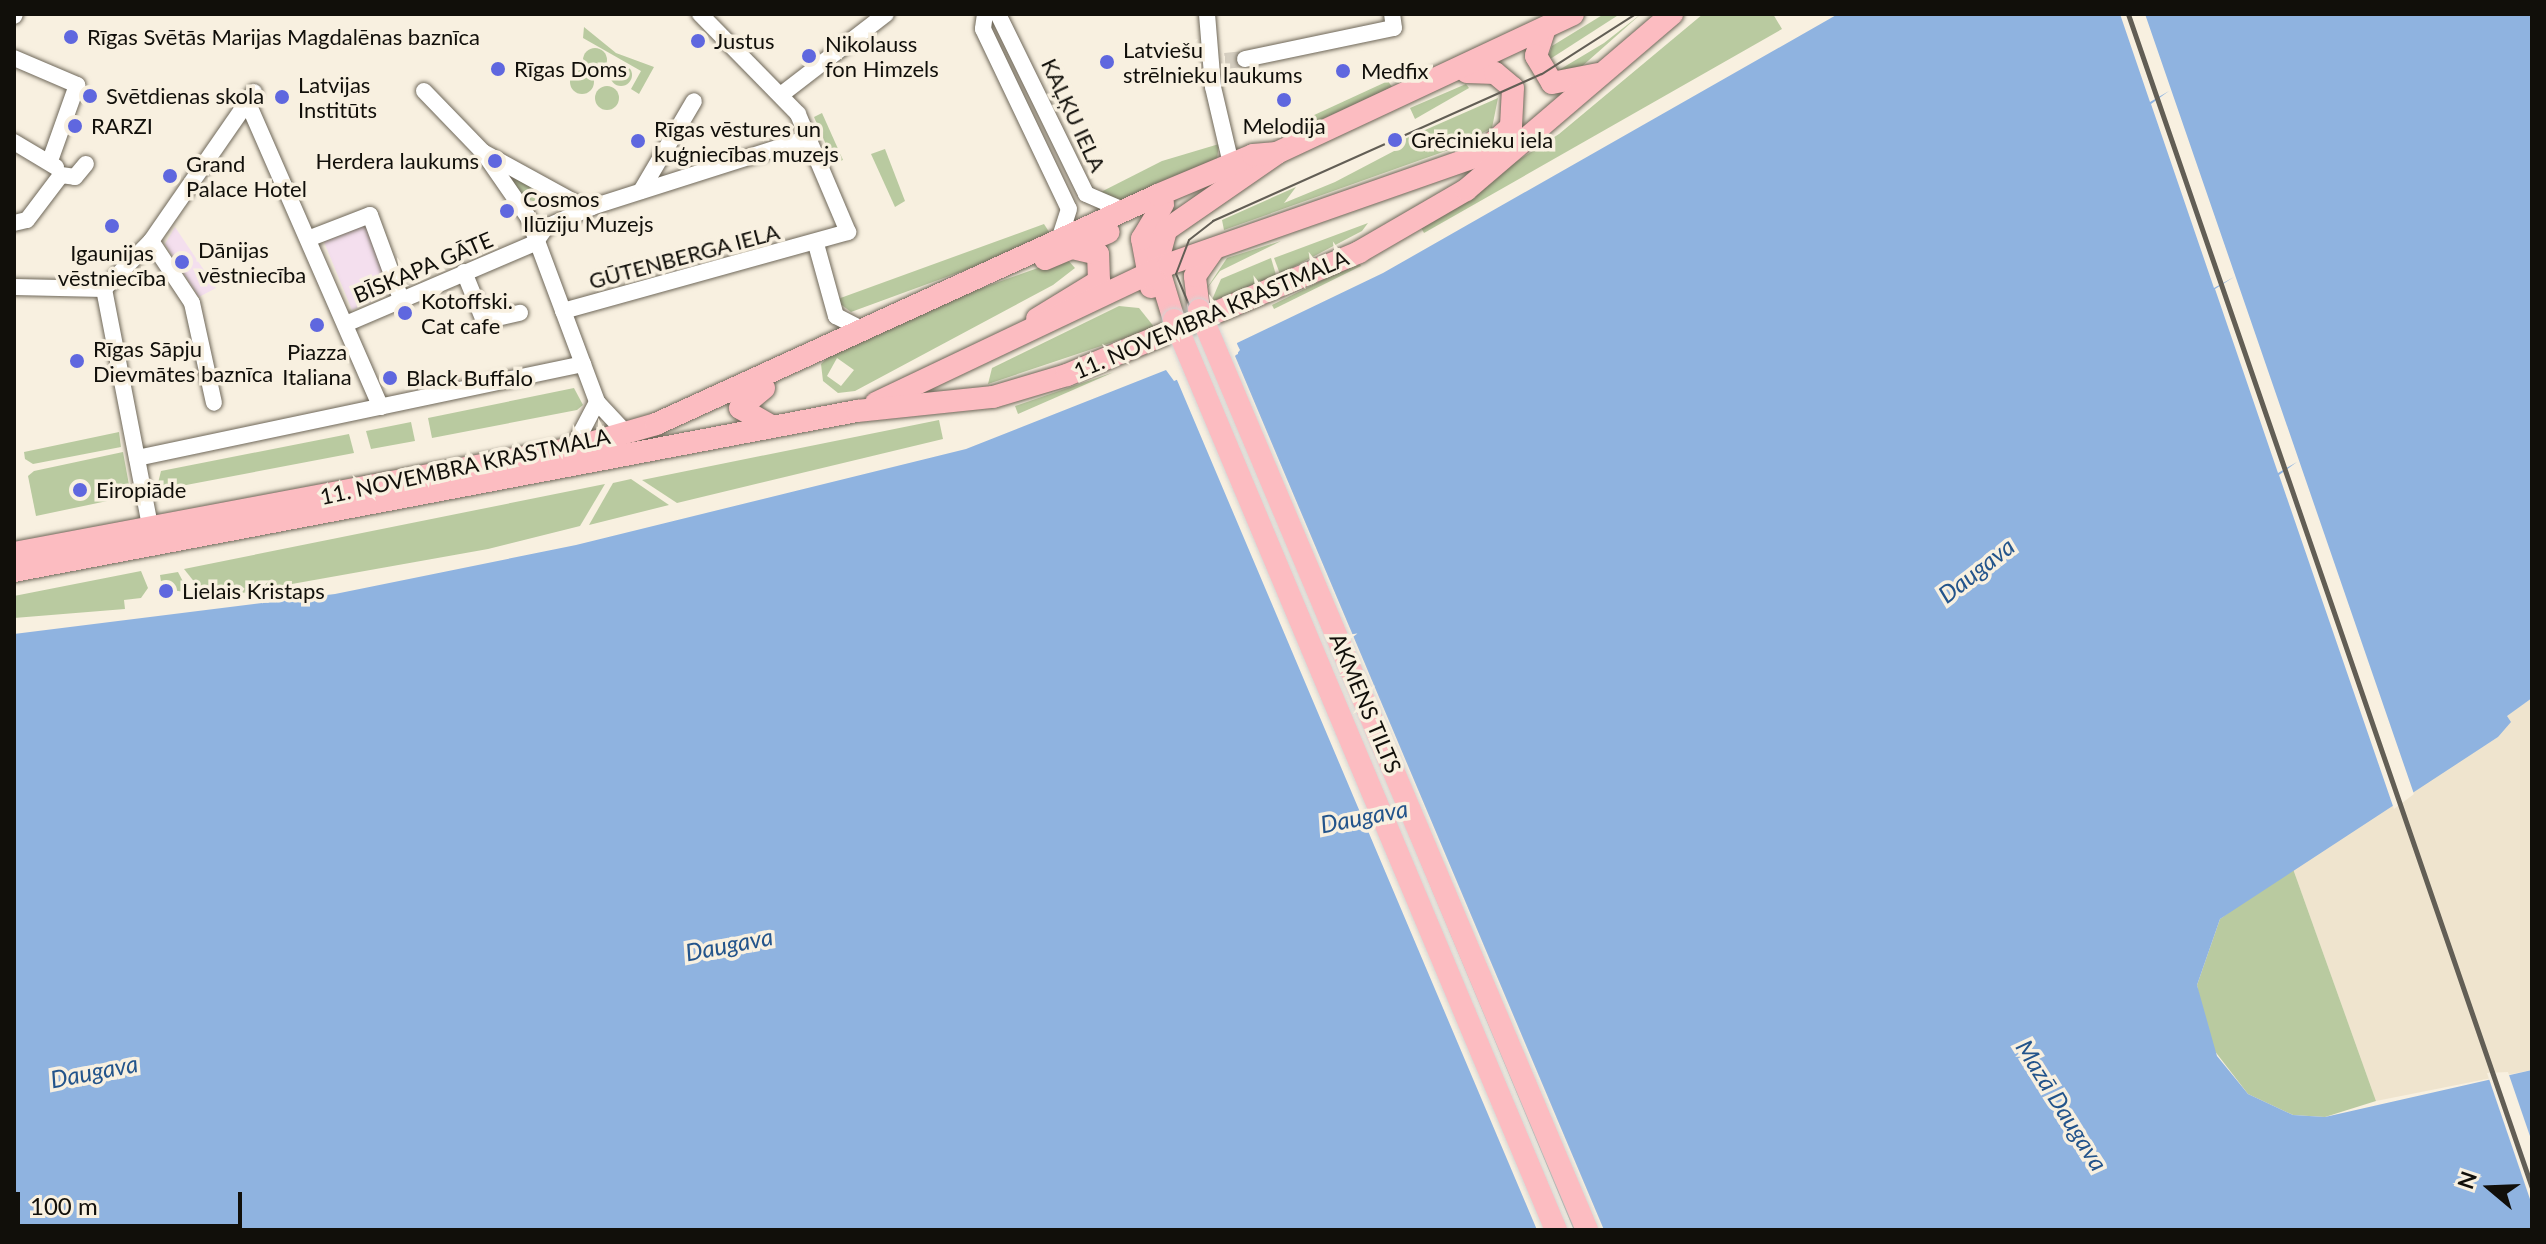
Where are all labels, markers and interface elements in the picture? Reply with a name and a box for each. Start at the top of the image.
place label: Rīgas Svētās Marijas Magdalēnas baznīca [87,24,480,50]
marker: Rīgas Svētās Marijas Magdalēnas baznīca [62,28,80,46]
place label: Justus [714,28,774,54]
place label: Nikolauss fon Himzels [825,30,939,82]
marker: Justus [689,32,707,50]
place label: Latviešu strēlnieku laukums [1123,36,1302,88]
marker: Nikolauss fon Himzels [800,47,818,65]
marker: Latviešu strēlnieku laukums [1098,53,1116,71]
street label: KAĻĶU IELA [1036,54,1112,176]
place label: Rīgas Doms [514,56,627,82]
place label: Medfix [1361,58,1429,84]
marker: Rīgas Doms [489,60,507,78]
marker: Medfix [1332,60,1354,82]
place label: Latvijas Institūts [298,71,377,122]
place label: Svētdienas skola [106,83,264,109]
marker: Svētdienas skola [81,87,99,105]
marker: Latvijas Institūts [273,88,291,106]
marker: Melodija [1275,91,1293,109]
place label: RARZI [91,113,153,139]
place label: Melodija [1242,113,1326,139]
place label: Rīgas vēstures un kuģniecības muzejs [654,115,839,166]
marker: RARZI [66,117,84,135]
place label: Grēcinieku iela [1411,127,1553,153]
marker: Grēcinieku iela [1386,131,1404,149]
marker: Rīgas vēstures un kuģniecības muzejs [629,132,647,150]
place label: Herdera laukums [316,148,479,174]
place label: Grand Palace Hotel [186,150,307,202]
marker: Herdera laukums [486,152,504,170]
marker: Grand Palace Hotel [161,167,179,185]
place label: Cosmos Ilūziju Muzejs [523,185,654,236]
marker: Cosmos Ilūziju Muzejs [498,202,516,220]
marker: Igaunijas vēstniecība [103,217,121,235]
street label: GŪTENBERGA IELA [586,218,782,294]
street label: BĪSKAPA GĀTE [349,226,497,308]
place label: Dānijas vēstniecība [198,236,306,288]
place label: Igaunijas vēstniecība [58,239,166,290]
street label: 11. NOVEMBRA KRASTMALA [1069,244,1353,384]
marker: Dānijas vēstniecība [173,253,191,271]
place label: Kotoffski. Cat cafe [421,287,513,338]
marker: Kotoffski. Cat cafe [396,304,414,322]
marker: Piazza Italiana [308,316,326,334]
place label: Rīgas Sāpju Dievmātes baznīca [93,335,273,386]
place label: Piazza Italiana [282,338,352,390]
marker: Rīgas Sāpju Dievmātes baznīca [68,352,86,370]
place label: Black Buffalo [406,365,533,391]
marker: Black Buffalo [381,369,399,387]
street label: 11. NOVEMBRA KRASTMALA [317,422,613,510]
place label: Eiropiāde [96,477,186,503]
marker: Eiropiāde [71,481,89,499]
water label: Daugava [1932,531,2020,609]
place label: Lielais Kristaps [182,578,325,604]
marker: Lielais Kristaps [157,582,175,600]
street label: AKMENS TILTS [1325,629,1407,777]
water label: Daugava [1318,793,1410,839]
water label: Daugava [683,921,775,967]
water label: Mazā Daugava [2010,1034,2114,1176]
water label: Daugava [48,1048,140,1094]
north arrow [2450,1148,2530,1228]
text: N [2451,1168,2482,1192]
scale bar [20,1176,246,1226]
text: 100 m [30,1191,98,1220]

